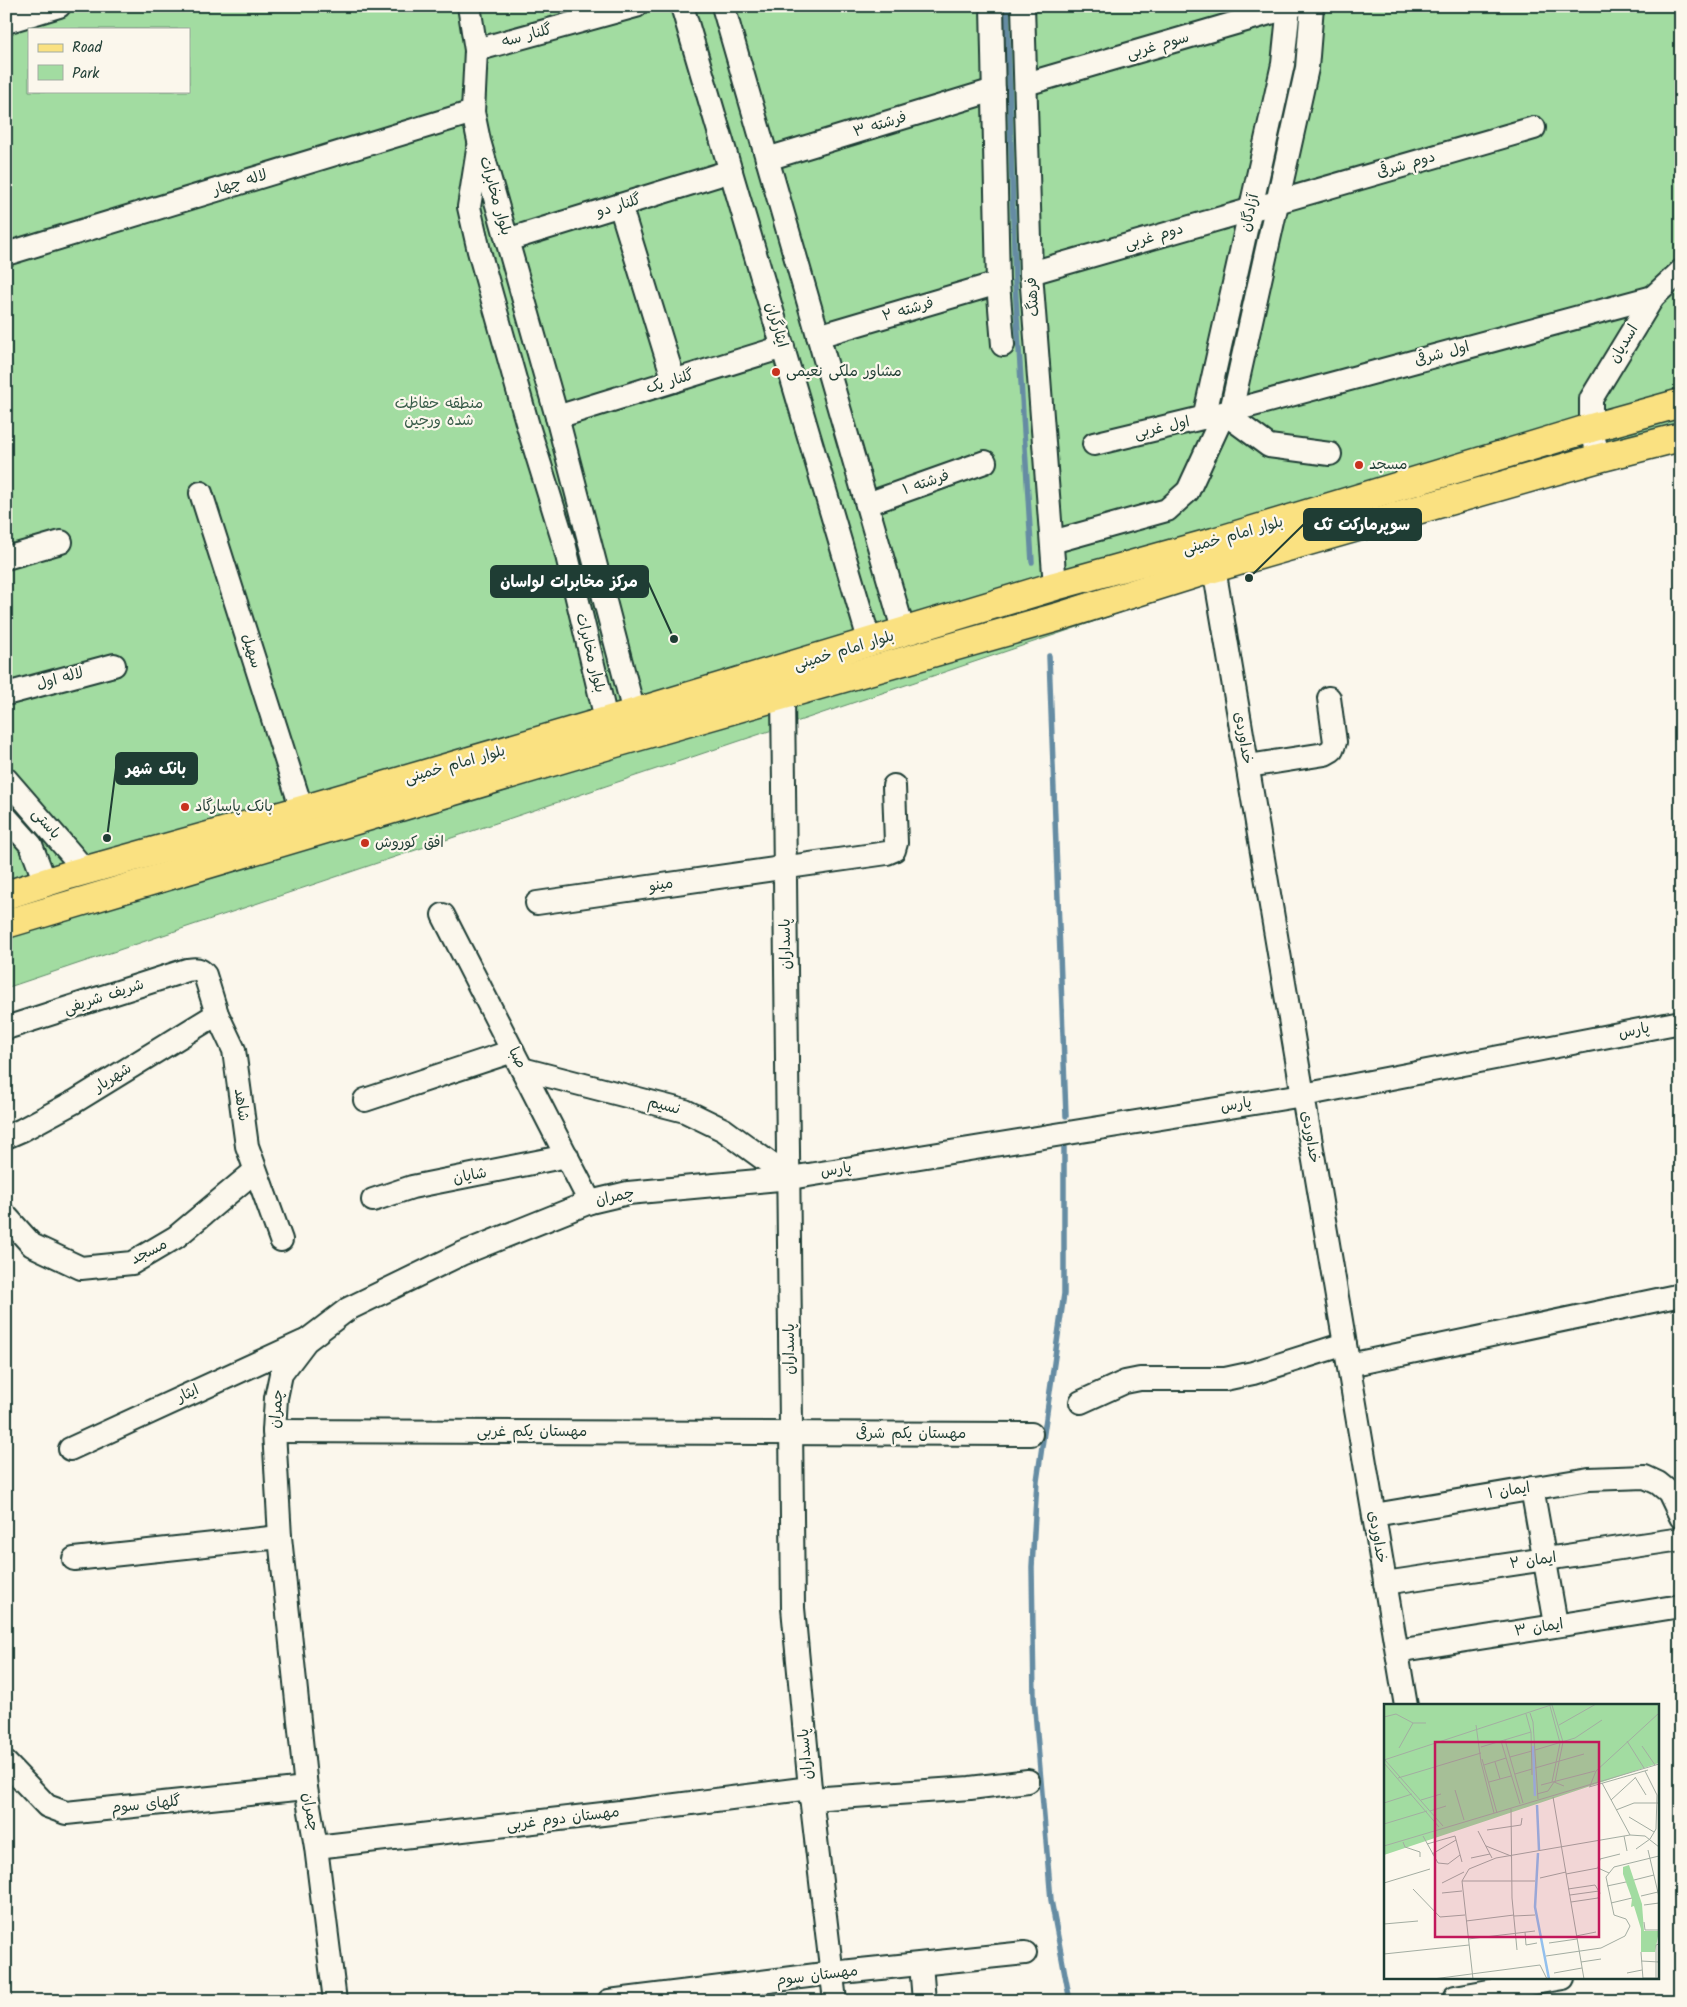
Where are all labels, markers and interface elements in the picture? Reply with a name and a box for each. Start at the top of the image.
street label: گلنار سه [499,18,555,54]
street label: سوم غربی [1124,26,1192,66]
legend [28,28,190,92]
text: Road [72,36,103,60]
text: Park [72,62,100,86]
street label: فرشته ۳ [850,106,910,144]
street label: دوم شرقی [1374,145,1438,185]
street label: بلوار مخابرات [472,154,518,238]
street label: لاله چهار [209,163,270,203]
street label: گلنار دو [593,188,644,224]
street label: آزادگان [1234,190,1266,234]
street label: دوم غربی [1122,217,1186,257]
street label: فرهنگ [1020,276,1046,318]
street label: فرشته ۲ [879,291,937,329]
street label: ایثارگران [758,300,794,350]
street label: اسدیان [1603,320,1645,368]
street label: اول شرقی [1412,335,1472,373]
place label: مشاور ملکی نعیمی [786,360,902,384]
street label: گلنار یک [643,363,697,401]
marker: مشاور ملکی نعیمی [770,366,782,378]
park label: منطقه حفاظت شده ورجین [395,392,483,433]
street label: اول غربی [1132,410,1192,446]
place label: مسجد [1369,453,1408,477]
marker: مسجد [1353,459,1365,471]
street label: فرشته ۱ [899,464,953,502]
callout: سوپرمارکت تک [1304,509,1421,540]
street label: بلوار امام خمینی [1180,510,1286,562]
text: سوپرمارکت تک [1314,513,1410,538]
callout: مرکز مخابرات لواسان [491,566,648,597]
text: مرکز مخابرات لواسان [500,570,638,595]
street label: بلوار مخابرات [568,611,612,695]
street label: بلوار امام خمینی [791,624,897,678]
street label: سهیل [234,630,268,672]
street label: لاله اول [34,661,86,697]
street label: خداوردی [1227,710,1259,766]
street label: بلوار امام خمینی [402,739,508,791]
callout: بانک شهر [116,753,197,784]
text: بانک شهر [124,757,186,782]
place label: بانک پاسارگاد [195,795,273,819]
marker: بانک پاسارگاد [179,801,191,813]
street label: باستی [25,803,67,845]
place label: افق کوروش [375,831,444,855]
marker: افق کوروش [359,837,371,849]
street label: مینو [646,871,675,899]
street label: پاسداران [774,918,798,970]
street label: شریف شریفی [61,973,147,1021]
street label: پارس [1616,1016,1652,1046]
street label: صبا [501,1043,533,1073]
street label: شهریار [88,1057,137,1100]
street label: شاهد [227,1087,255,1123]
street label: نسیم [645,1090,683,1122]
street label: پارس [1219,1091,1253,1119]
street label: خداوردی [1294,1109,1326,1165]
street label: پارس [819,1156,853,1184]
street label: شایان [451,1161,489,1191]
street label: چمران [593,1181,637,1213]
street label: مسجد [126,1233,172,1271]
street label: پاسداران [778,1323,802,1375]
street label: ایثار [172,1378,203,1410]
street label: چمران [263,1388,291,1430]
street label: مهستان یکم غربی [477,1420,587,1444]
street label: مهستان یکم شرقی [856,1422,966,1446]
street label: ایمان ۱ [1486,1476,1532,1506]
street label: خداوردی [1361,1509,1393,1565]
street label: ایمان ۲ [1508,1546,1558,1576]
street label: ایمان ۳ [1513,1612,1565,1644]
inset map [1384,1704,1660,1980]
street label: پاسداران [792,1727,820,1781]
street label: گلهای سوم [110,1789,182,1821]
street label: چمران [295,1791,325,1833]
street label: مهستان دوم غربی [505,1800,621,1838]
street label: مهستان سوم [775,1959,859,1993]

